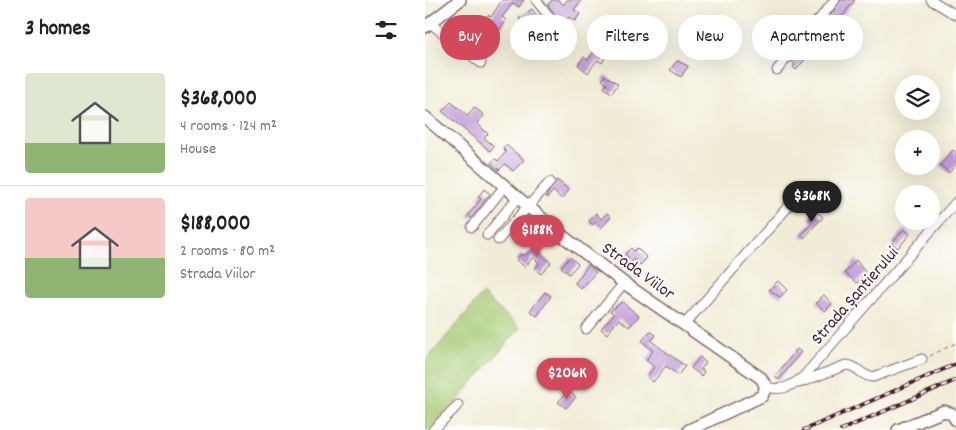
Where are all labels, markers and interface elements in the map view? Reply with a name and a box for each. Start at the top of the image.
text: 3 homes [25,15,91,45]
chip: Buy [440,15,500,60]
chip: Rent [510,15,577,60]
chip: Filters [587,15,668,60]
chip: New [678,15,742,60]
chip: Apartment [752,15,863,60]
icon: filters [372,16,400,44]
map controls [895,75,940,230]
button: layers [895,75,940,120]
text: $368,000 [180,85,257,115]
icon: home [65,93,125,153]
text: 4 rooms · 124 m² [180,115,277,138]
button: + [895,130,940,175]
text: House [180,138,216,161]
pin: $368K [777,180,847,223]
text: $368K [794,185,830,208]
button: − [895,185,940,230]
text: $188,000 [180,210,250,240]
pin: $188K [502,214,572,257]
icon: home [65,218,125,278]
text: $188K [521,219,553,242]
street label: Strada Viilor [596,237,679,307]
text: 2 rooms · 80 m² [180,240,275,263]
street label: Strada Șantierului [806,242,906,351]
text: Strada Viilor [180,263,256,286]
pin: $206K [532,358,602,400]
text: $206K [547,362,587,385]

